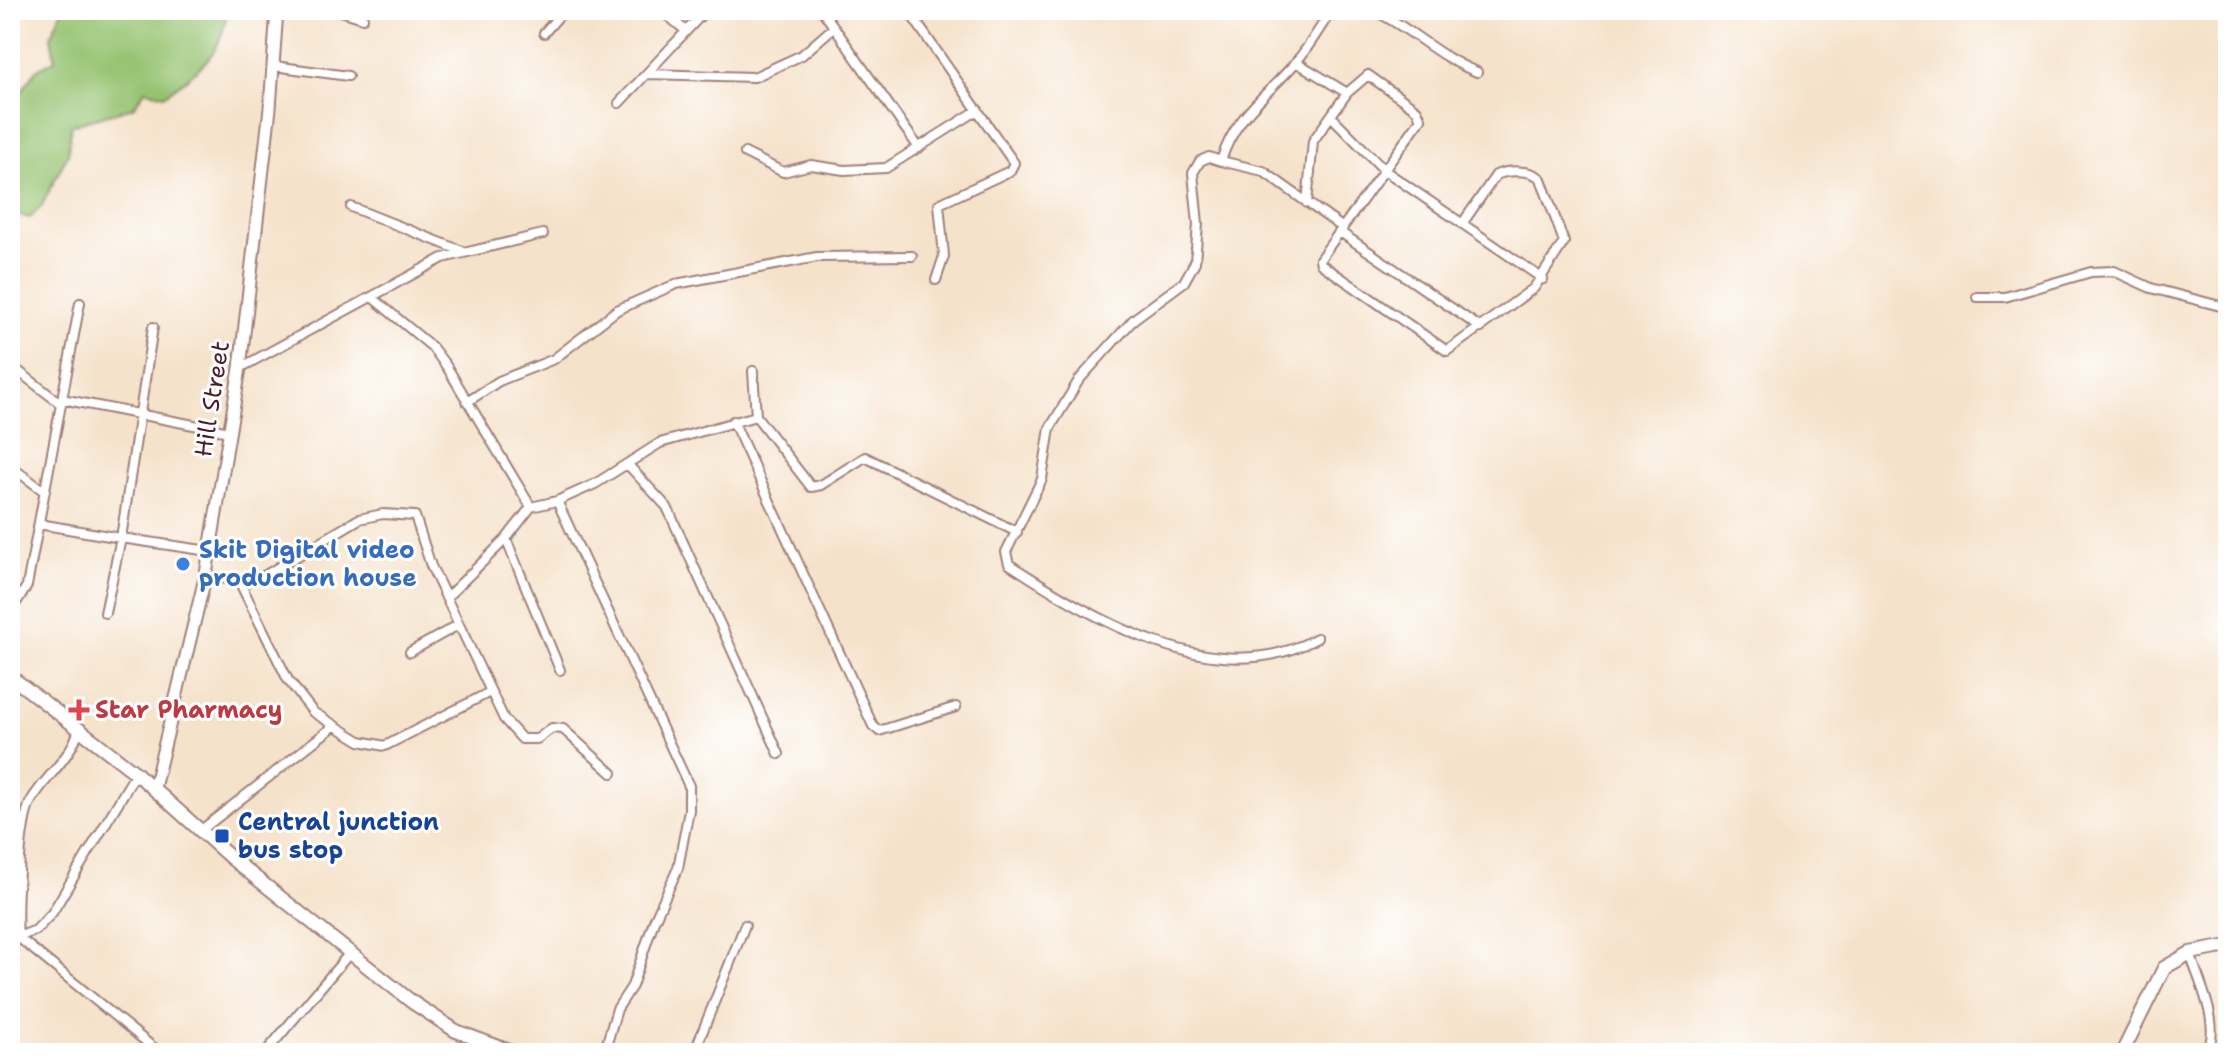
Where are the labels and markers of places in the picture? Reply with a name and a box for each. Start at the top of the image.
place label: Skit Digital video production house [199,534,417,594]
marker: Skit Digital video production house [174,555,192,573]
place label: Star Pharmacy [95,694,282,726]
marker: Star Pharmacy [70,701,88,719]
place label: Central junction bus stop [238,806,439,866]
marker: Central junction bus stop [213,827,231,845]

